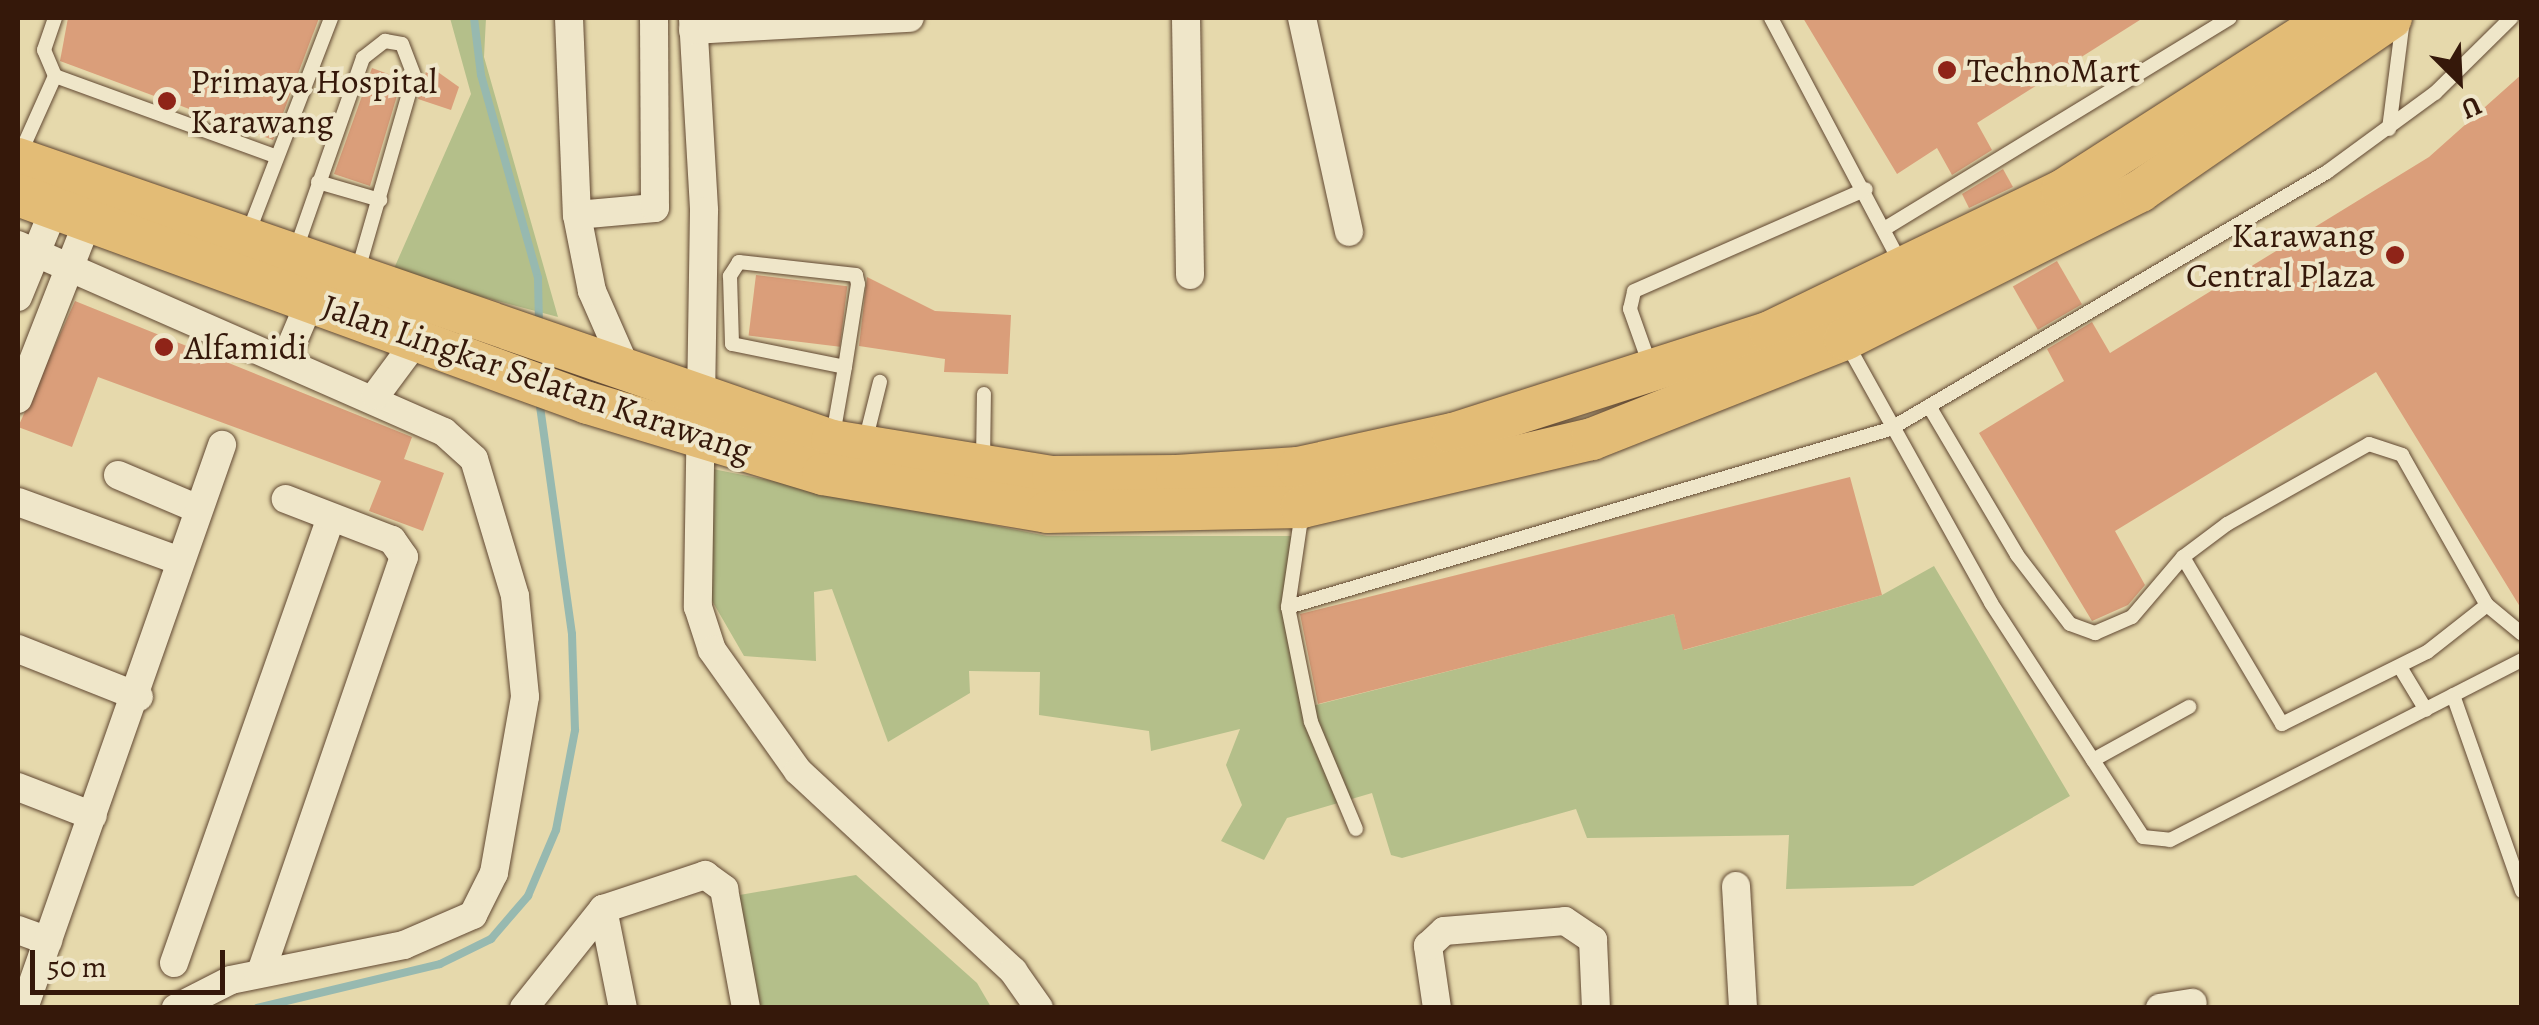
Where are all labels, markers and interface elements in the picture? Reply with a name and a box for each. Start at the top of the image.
north arrow [2409,30,2509,130]
place label: TechnoMart [1967,49,2140,91]
marker: TechnoMart [1936,59,1958,81]
place label: Primaya Hospital Karawang [190,60,437,142]
text: U [2455,86,2487,129]
marker: Primaya Hospital Karawang [154,88,180,114]
place label: Karawang Central Plaza [2186,214,2375,296]
marker: Karawang Central Plaza [2384,244,2406,266]
street label: Jalan Lingkar Selatan Karawang [317,285,757,471]
place label: Alfamidi [184,326,307,368]
marker: Alfamidi [153,336,175,358]
scale bar [35,930,230,992]
text: 50 m [47,947,107,987]

